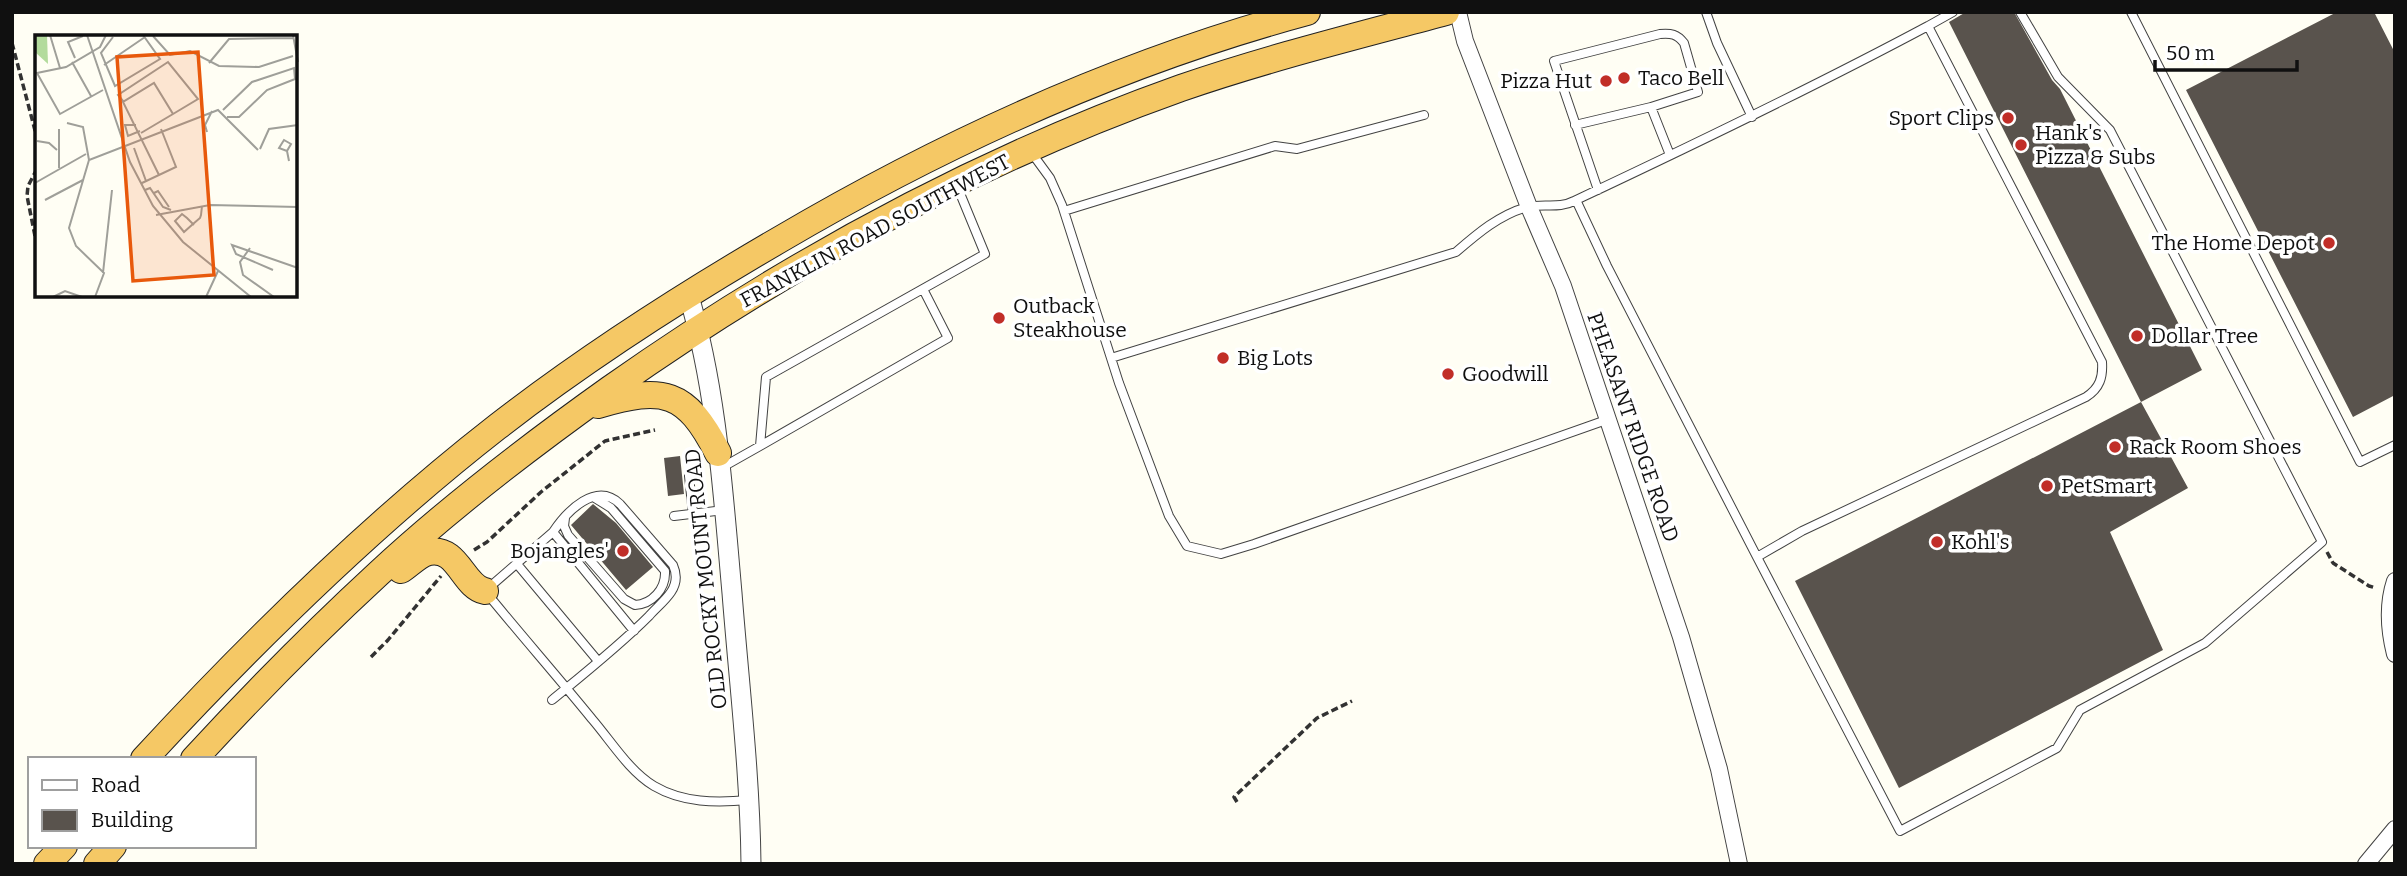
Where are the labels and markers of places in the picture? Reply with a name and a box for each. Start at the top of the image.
place label: Taco Bell [1638,65,1724,91]
place label: Pizza Hut [1500,68,1592,94]
marker: Taco Bell [1616,70,1632,86]
marker: Pizza Hut [1598,73,1614,89]
place label: Sport Clips [1889,105,1994,131]
marker: Sport Clips [2000,110,2016,126]
place label: Hank's Pizza & Subs [2035,120,2156,170]
marker: Hank's Pizza & Subs [2013,137,2029,153]
place label: The Home Depot [2151,230,2315,256]
marker: The Home Depot [2321,235,2337,251]
place label: Outback Steakhouse [1013,293,1127,343]
marker: Outback Steakhouse [991,310,1007,326]
place label: Dollar Tree [2151,323,2258,349]
marker: Dollar Tree [2129,328,2145,344]
place label: Big Lots [1237,345,1313,371]
marker: Big Lots [1215,350,1231,366]
place label: Goodwill [1462,361,1549,387]
marker: Goodwill [1440,366,1456,382]
place label: Rack Room Shoes [2129,434,2301,460]
marker: Rack Room Shoes [2107,439,2123,455]
place label: PetSmart [2061,473,2153,499]
marker: PetSmart [2039,478,2055,494]
place label: Kohl's [1951,529,2010,555]
marker: Kohl's [1929,534,1945,550]
place label: Bojangles' [510,538,609,564]
marker: Bojangles' [615,543,631,559]

